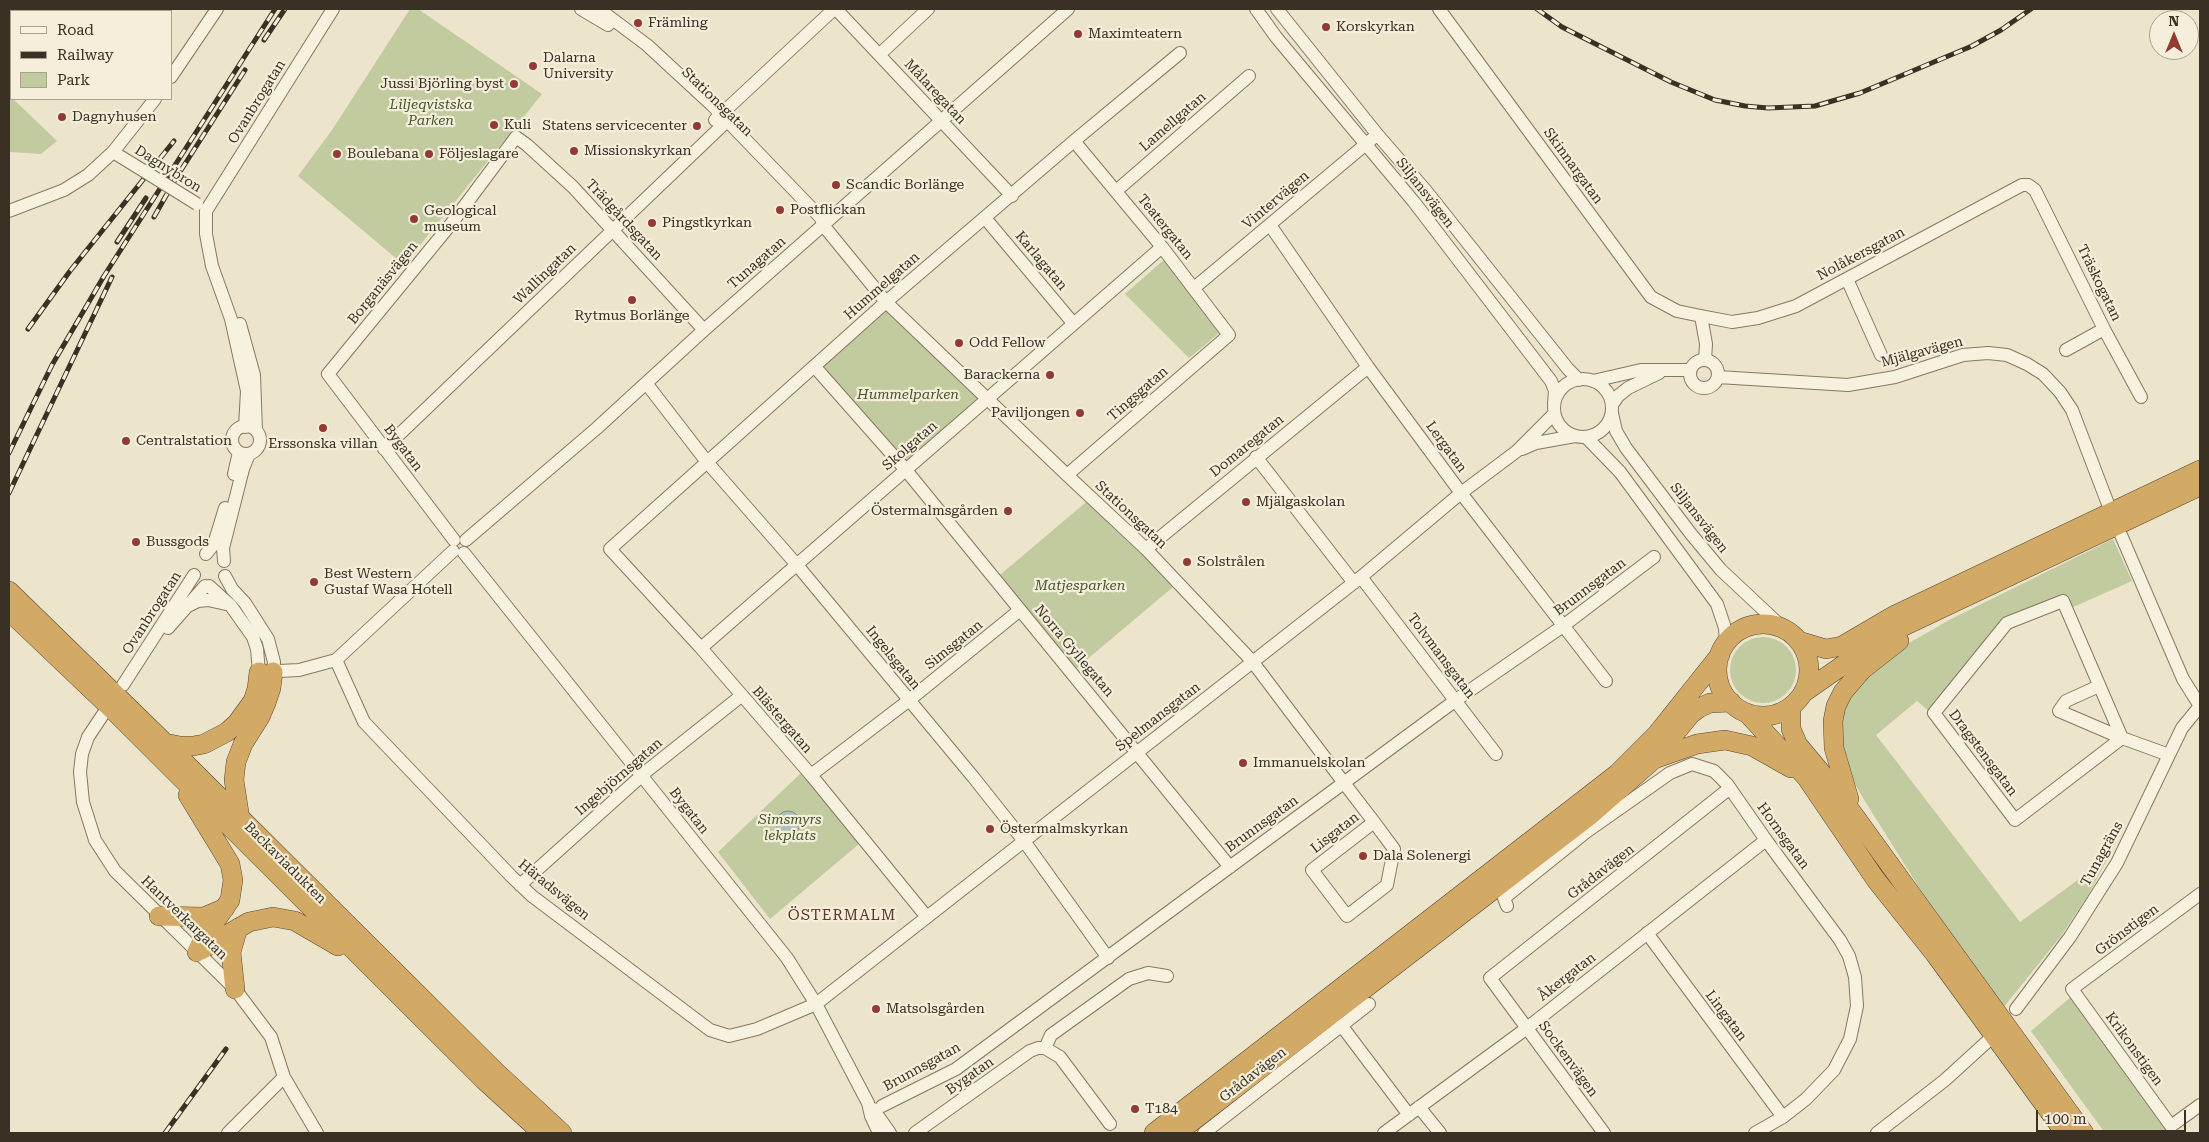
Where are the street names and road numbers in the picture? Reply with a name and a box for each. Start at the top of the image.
street label: Målaregatan [901,56,969,128]
street label: Ovanbrogatan [225,57,289,147]
street label: Stationsgatan [678,64,756,140]
street label: Lamellgatan [1136,89,1210,155]
street label: Skinnargatan [1540,125,1606,207]
street label: Dagnybron [131,142,205,196]
street label: Siljansvägen [1392,155,1458,231]
street label: Vintervägen [1239,167,1313,233]
street label: Trädgårdsgatan [582,176,666,264]
street label: Teatergatan [1134,191,1196,263]
street label: Nolåkersgatan [1814,224,1908,284]
street label: Karlagatan [1011,228,1071,294]
street label: Tunagatan [724,233,790,293]
street label: Borganäsvägen [344,238,422,328]
street label: Wallingatan [510,240,580,308]
street label: Träskogatan [2073,242,2125,324]
street label: Hummelgatan [841,249,923,323]
street label: Mjälgavägen [1879,333,1965,371]
street label: Tingsgatan [1104,363,1172,425]
street label: Domaregatan [1207,411,1287,481]
street label: Skolgatan [879,418,941,474]
street label: Lergatan [1422,418,1470,476]
street label: Bygatan [380,421,426,475]
street label: Stationsgatan [1092,477,1170,553]
street label: Siljansvägen [1666,480,1732,556]
street label: Brunnsgatan [1551,555,1629,619]
street label: Ovanbrogatan [119,568,185,658]
street label: Norra Gyllegatan [1031,602,1117,700]
street label: Tolvmansgatan [1403,610,1479,702]
street label: Simsgatan [922,617,986,673]
street label: Ingelsgatan [862,623,924,693]
street label: Spelmansgatan [1112,679,1204,755]
street label: Blästergatan [748,683,816,757]
street label: Dragstensgatan [1945,706,2021,800]
street label: Ingebjörnsgatan [572,735,666,819]
street label: Bygatan [666,784,712,838]
street label: Brunnsgatan [1222,792,1302,856]
street label: Hornsgatan [1753,799,1813,873]
street label: Lisgatan [1307,809,1363,857]
street label: Backaviadukten [241,819,329,907]
street label: Tunagräns [2077,819,2127,889]
street label: Grådavägen [1564,841,1638,903]
street label: Häradsvägen [515,856,593,924]
street label: Hantverkargatan [137,873,231,963]
street label: Grönstigen [2092,901,2162,959]
street label: Åkergatan [1535,949,1599,1005]
street label: Lingatan [1702,987,1750,1045]
street label: Krikonstigen [2102,1009,2166,1089]
street label: Sockenvägen [1535,1018,1601,1100]
street label: Brunnsgatan [881,1039,963,1095]
street label: Grådavägen [1216,1044,1290,1106]
street label: Bygatan [943,1054,997,1098]

